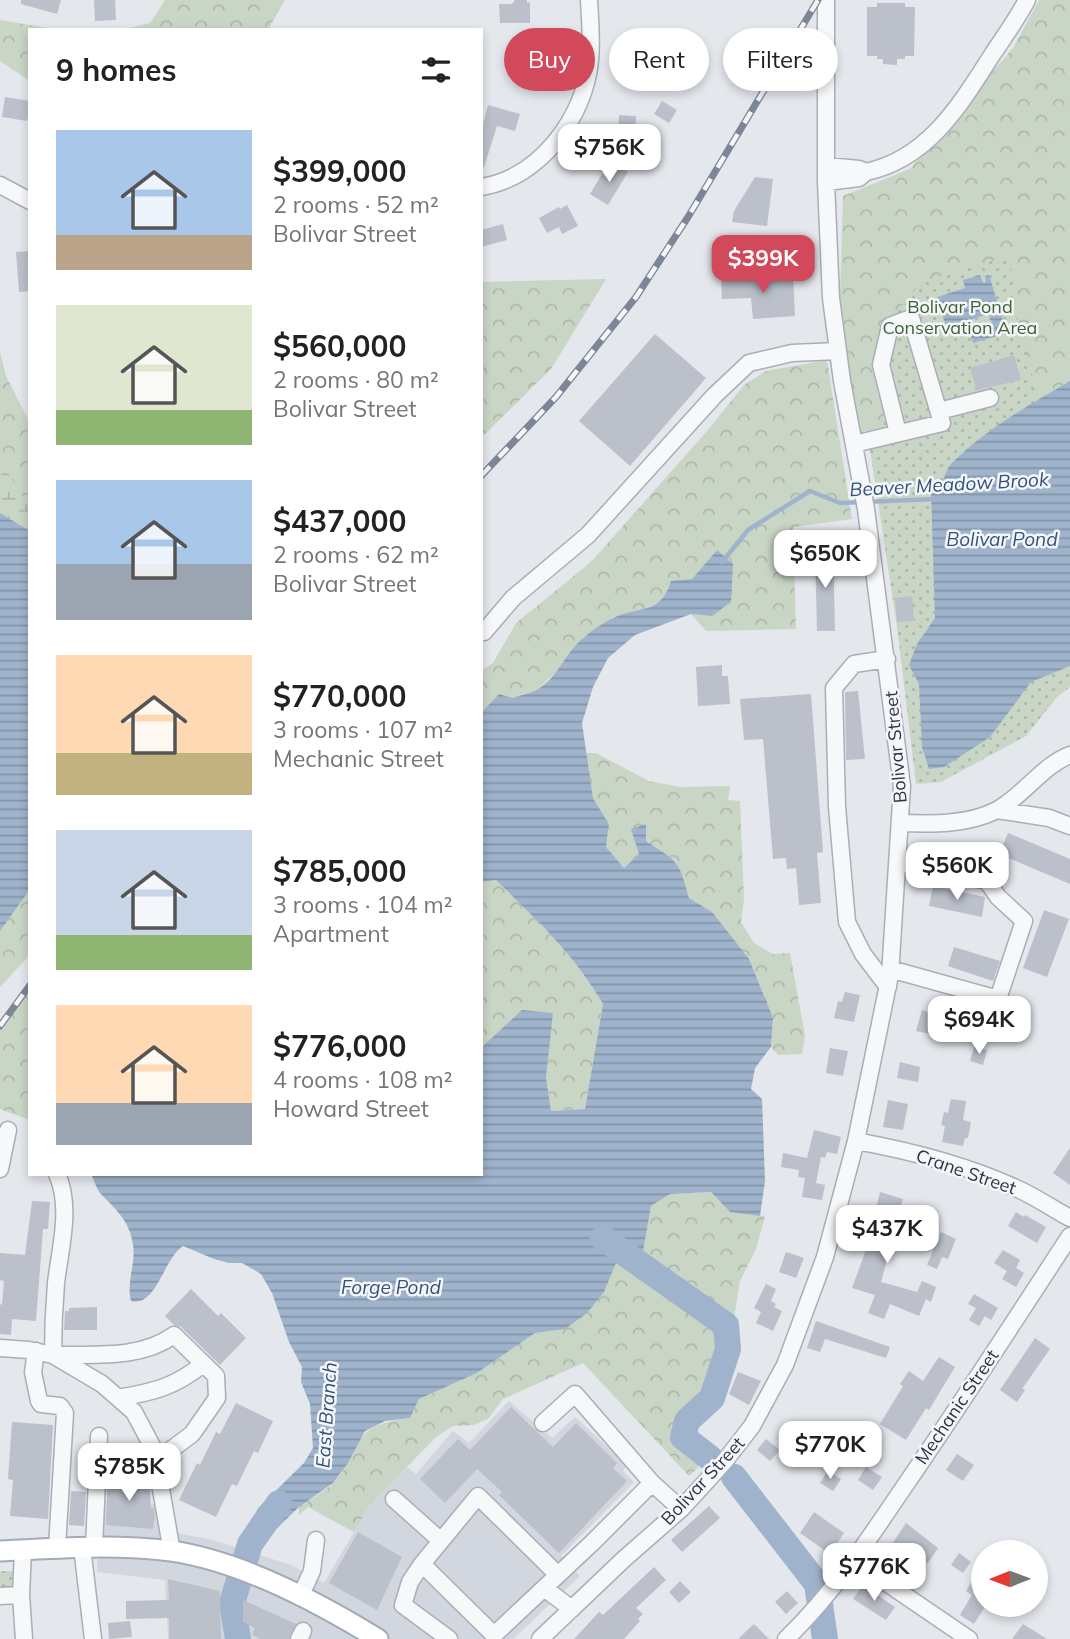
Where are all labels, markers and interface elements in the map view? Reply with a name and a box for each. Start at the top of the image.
chip: Buy [504,28,595,91]
chip: Rent [609,28,709,91]
chip: Filters [723,28,838,91]
text: 9 homes [56,51,177,89]
icon: filters [417,51,455,89]
pin: $756K [560,124,658,184]
text: $756K [574,132,644,161]
text: $399,000 [273,152,406,190]
icon: home [112,158,196,242]
text: 2 rooms · 52 m² [273,190,439,219]
text: Bolivar Street [273,219,416,248]
pin: $399K [714,236,812,295]
text: $399K [728,243,798,272]
park label: Bolivar Pond Conservation Area [883,295,1037,339]
text: $560,000 [273,327,406,365]
icon: home [112,333,196,417]
text: 2 rooms · 80 m² [273,365,439,394]
text: Bolivar Street [273,394,416,423]
water label: Beaver Meadow Brook [849,467,1050,501]
text: $437,000 [273,502,406,540]
icon: home [112,508,196,592]
water label: Bolivar Pond [946,527,1058,551]
pin: $650K [776,530,874,590]
text: $650K [790,538,860,567]
text: 2 rooms · 62 m² [273,540,439,569]
text: Bolivar Street [273,569,416,598]
text: $770,000 [273,677,406,715]
icon: home [112,683,196,767]
street label: Bolivar Street [879,690,912,804]
text: 3 rooms · 107 m² [273,715,453,744]
text: Mechanic Street [273,744,444,773]
pin: $560K [908,842,1006,902]
text: $560K [922,850,992,879]
text: $785,000 [273,852,406,890]
icon: home [112,858,196,942]
text: 3 rooms · 104 m² [273,890,453,919]
text: Apartment [273,919,389,948]
pin: $694K [930,996,1028,1056]
text: $694K [944,1004,1014,1033]
text: $776,000 [273,1027,406,1065]
icon: home [112,1033,196,1117]
text: 4 rooms · 108 m² [273,1065,453,1094]
text: Howard Street [273,1094,429,1123]
street label: Crane Street [913,1144,1019,1199]
pin: $437K [838,1206,936,1265]
text: $437K [852,1213,922,1242]
water label: Forge Pond [341,1275,442,1299]
street label: Mechanic Street [910,1345,1004,1469]
water label: East Branch [310,1361,342,1469]
pin: $770K [781,1422,879,1481]
text: $770K [795,1429,865,1458]
street label: Bolivar Street [656,1432,749,1530]
pin: $785K [80,1444,178,1503]
text: $785K [94,1451,164,1480]
north arrow [971,1540,1048,1617]
map controls [971,1540,1048,1617]
pin: $776K [825,1544,923,1603]
text: $776K [839,1551,909,1580]

